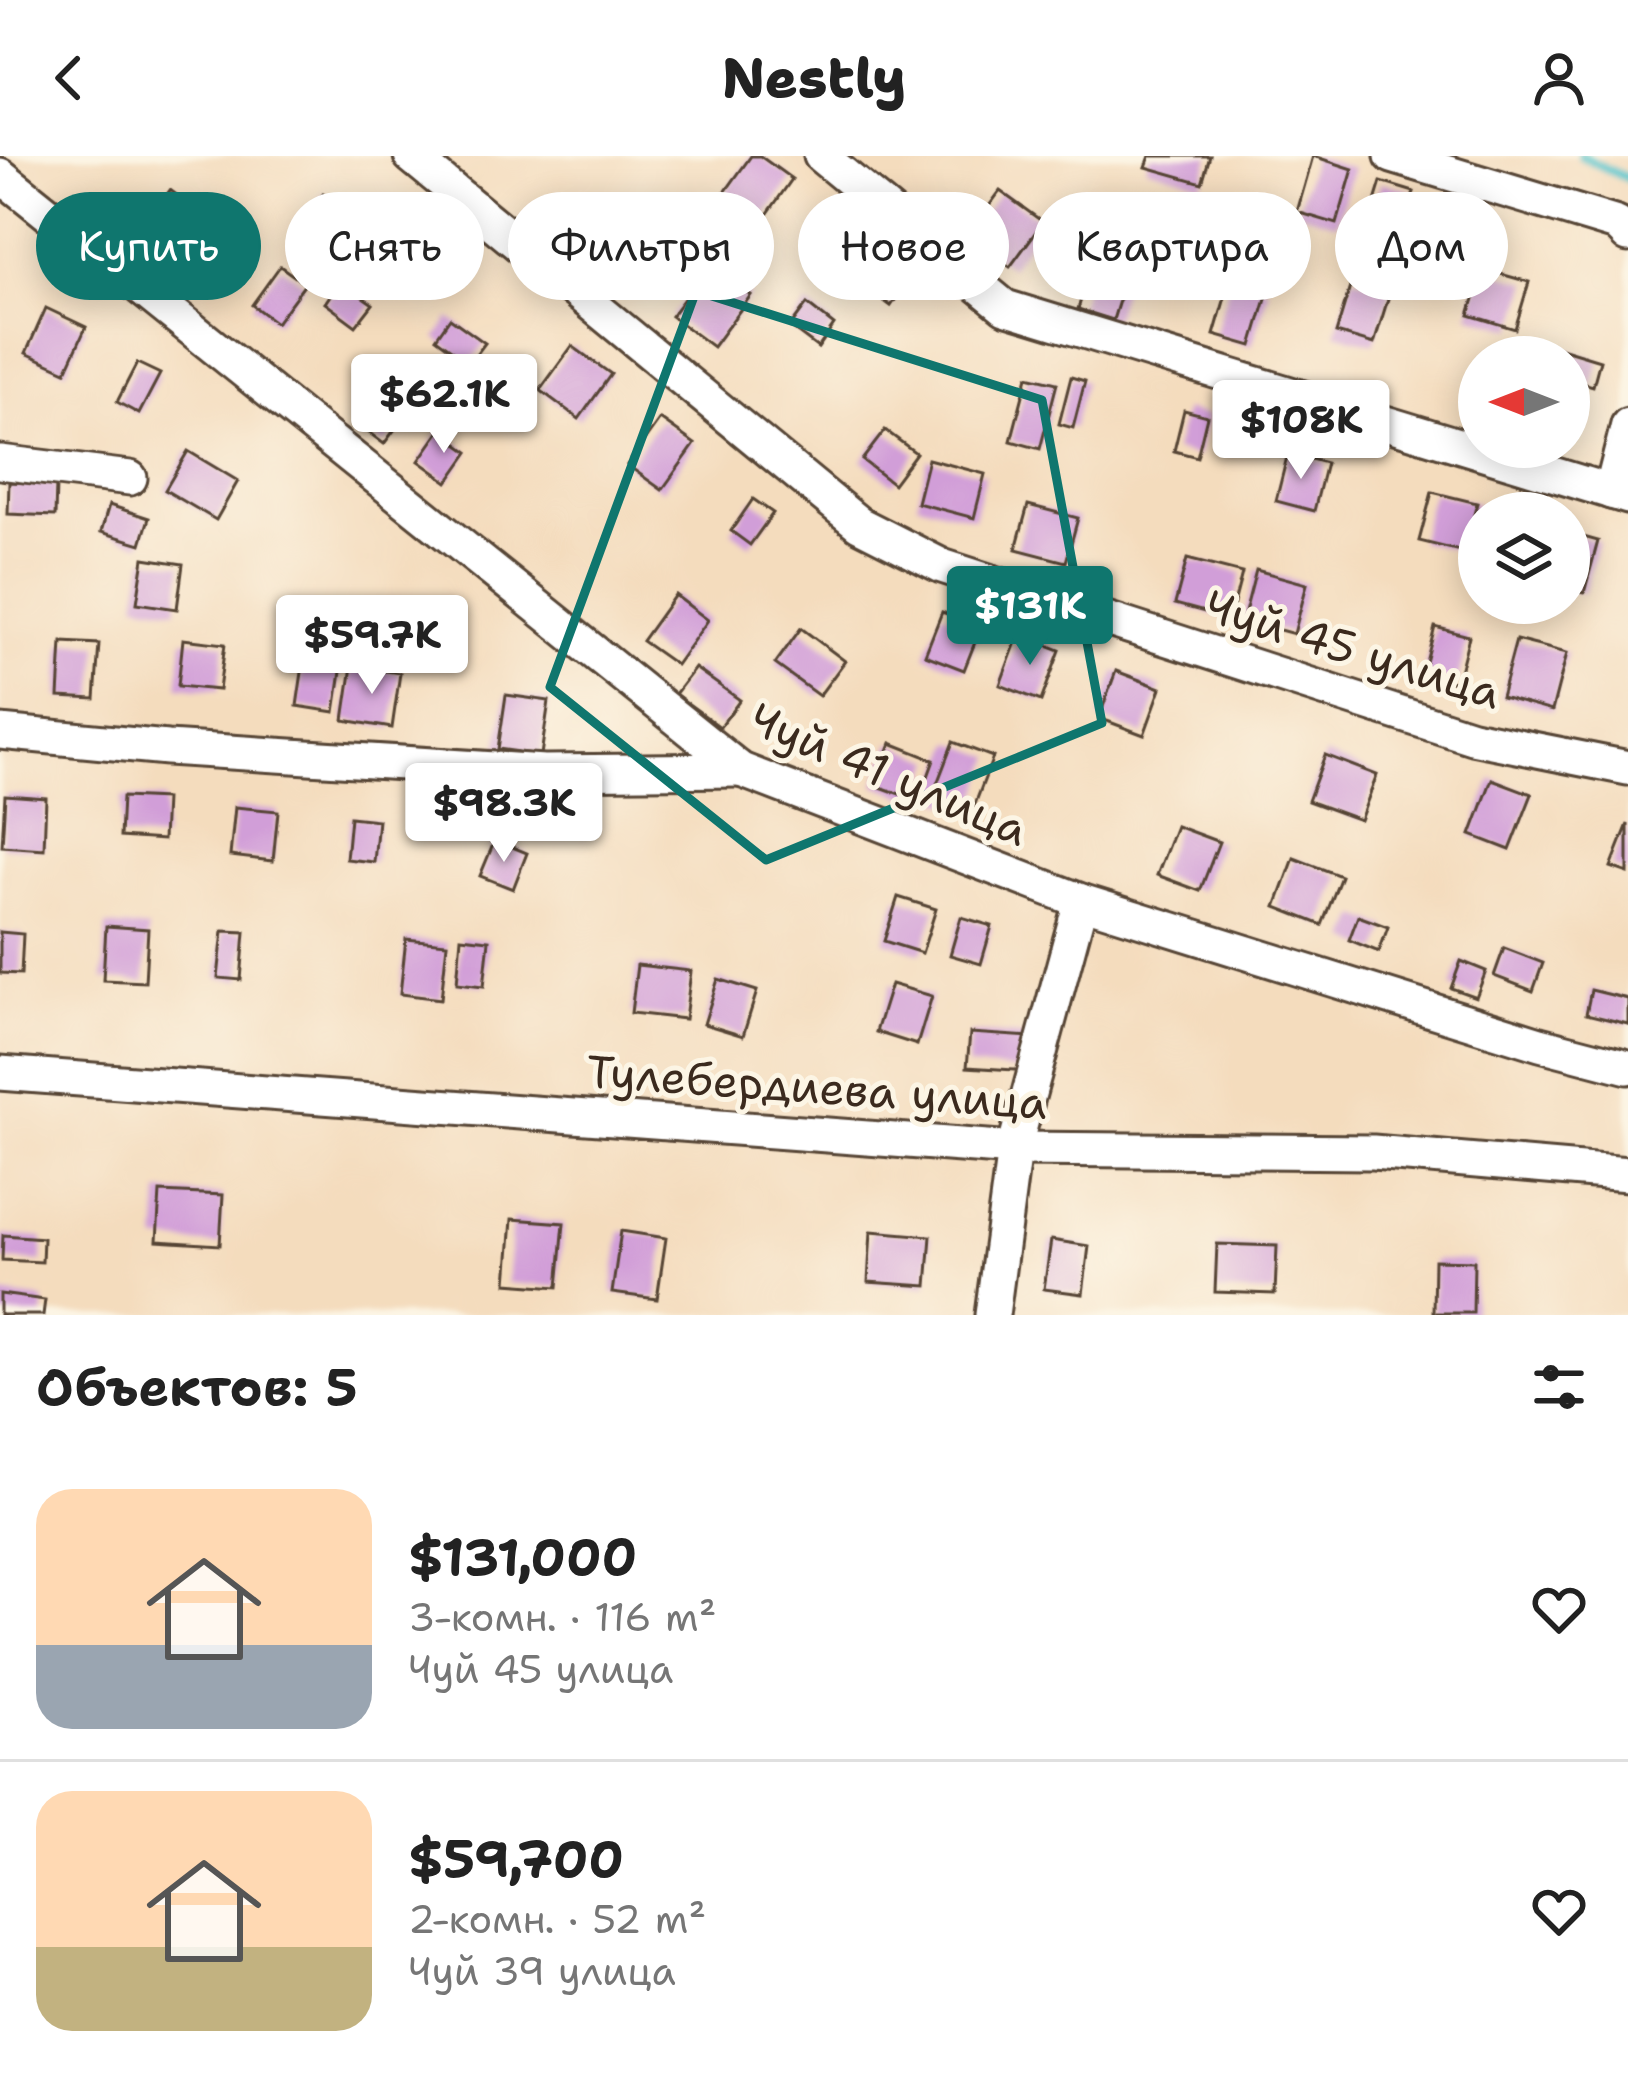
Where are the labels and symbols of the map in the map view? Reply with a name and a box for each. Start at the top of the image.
north arrow [1458,336,1590,468]
pin: $62.1K [346,354,542,456]
pin: $108K [1217,380,1385,482]
pin: $131K [946,566,1114,668]
street label: Чуй 45 улица [1198,576,1508,722]
pin: $59.7K [274,595,470,697]
street label: Чуй 41 улица [741,688,1037,860]
pin: $98.3K [406,763,602,865]
street label: Тулебердиева улица [585,1041,1049,1133]

